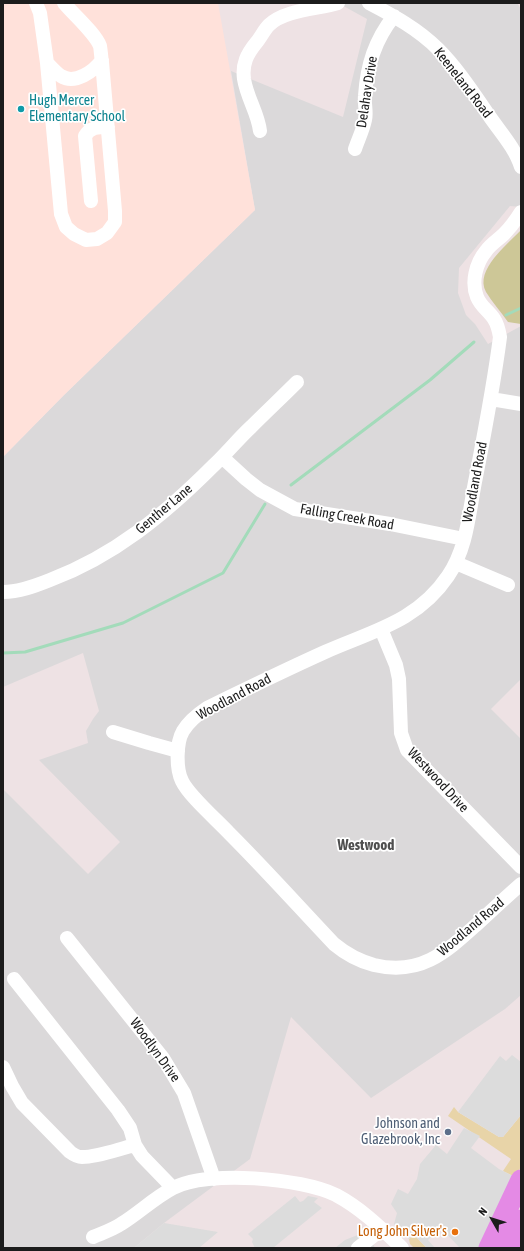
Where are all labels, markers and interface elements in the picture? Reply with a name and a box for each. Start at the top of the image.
street label: Keeneland Road [430,44,496,122]
street label: Delahay Drive [353,55,381,129]
place label: Hugh Mercer Elementary School [29,93,125,126]
marker: Hugh Mercer Elementary School [16,104,26,114]
street label: Woodland Road [459,440,491,524]
street label: Genther Lane [132,480,196,538]
street label: Falling Creek Road [299,500,395,534]
street label: Woodland Road [194,670,274,724]
street label: Westwood Drive [404,744,472,816]
district label: Westwood [338,836,394,854]
street label: Woodland Road [434,894,508,960]
street label: Woodlyn Drive [126,1015,184,1085]
place label: Johnson and Glazebrook, Inc [361,1116,440,1148]
marker: Johnson and Glazebrook, Inc [443,1127,453,1137]
north arrow [472,1199,512,1239]
text: N [476,1205,489,1218]
place label: Long John Silver's [358,1224,447,1240]
marker: Long John Silver's [450,1227,460,1237]

